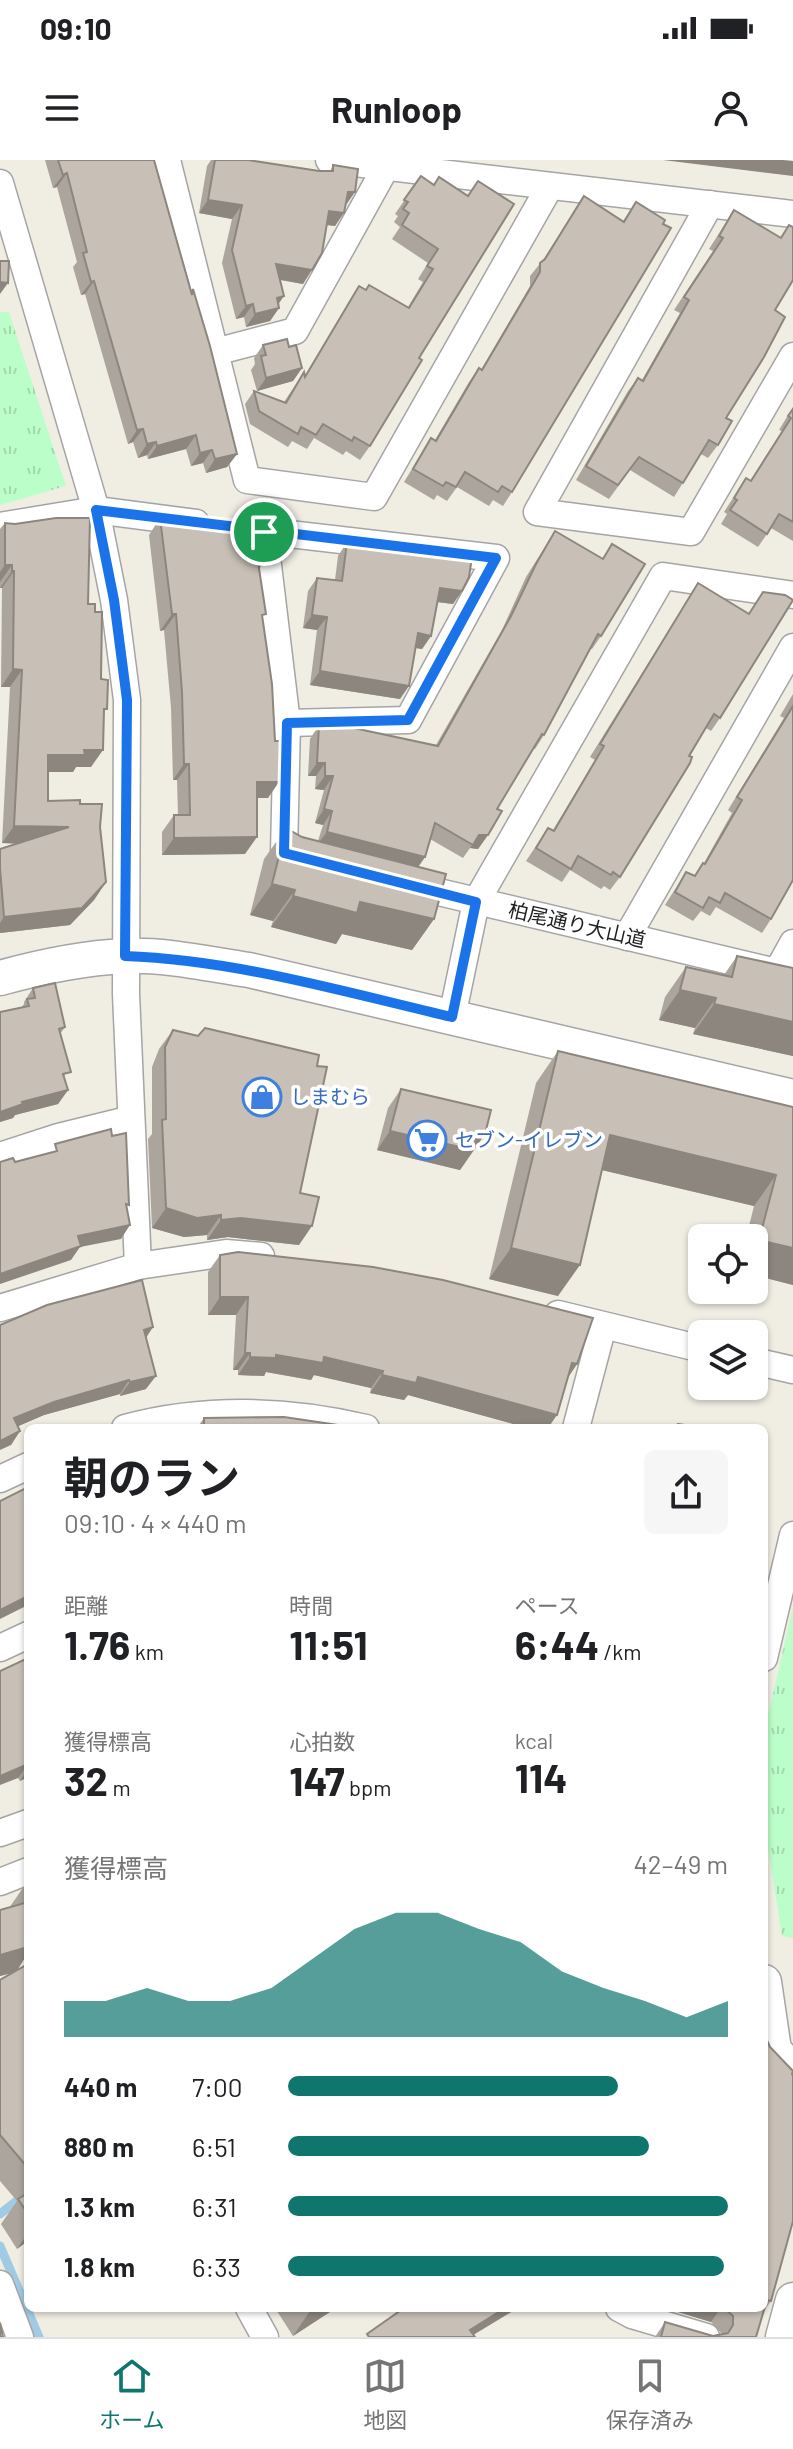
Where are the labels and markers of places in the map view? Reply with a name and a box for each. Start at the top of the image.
pin [230,498,298,566]
shop icon: しまむら [241,1076,283,1118]
place label: しまむら [290,1084,370,1108]
supermarket icon: セブン-イレブン [406,1119,448,1161]
place label: セブン-イレブン [455,1127,603,1151]

